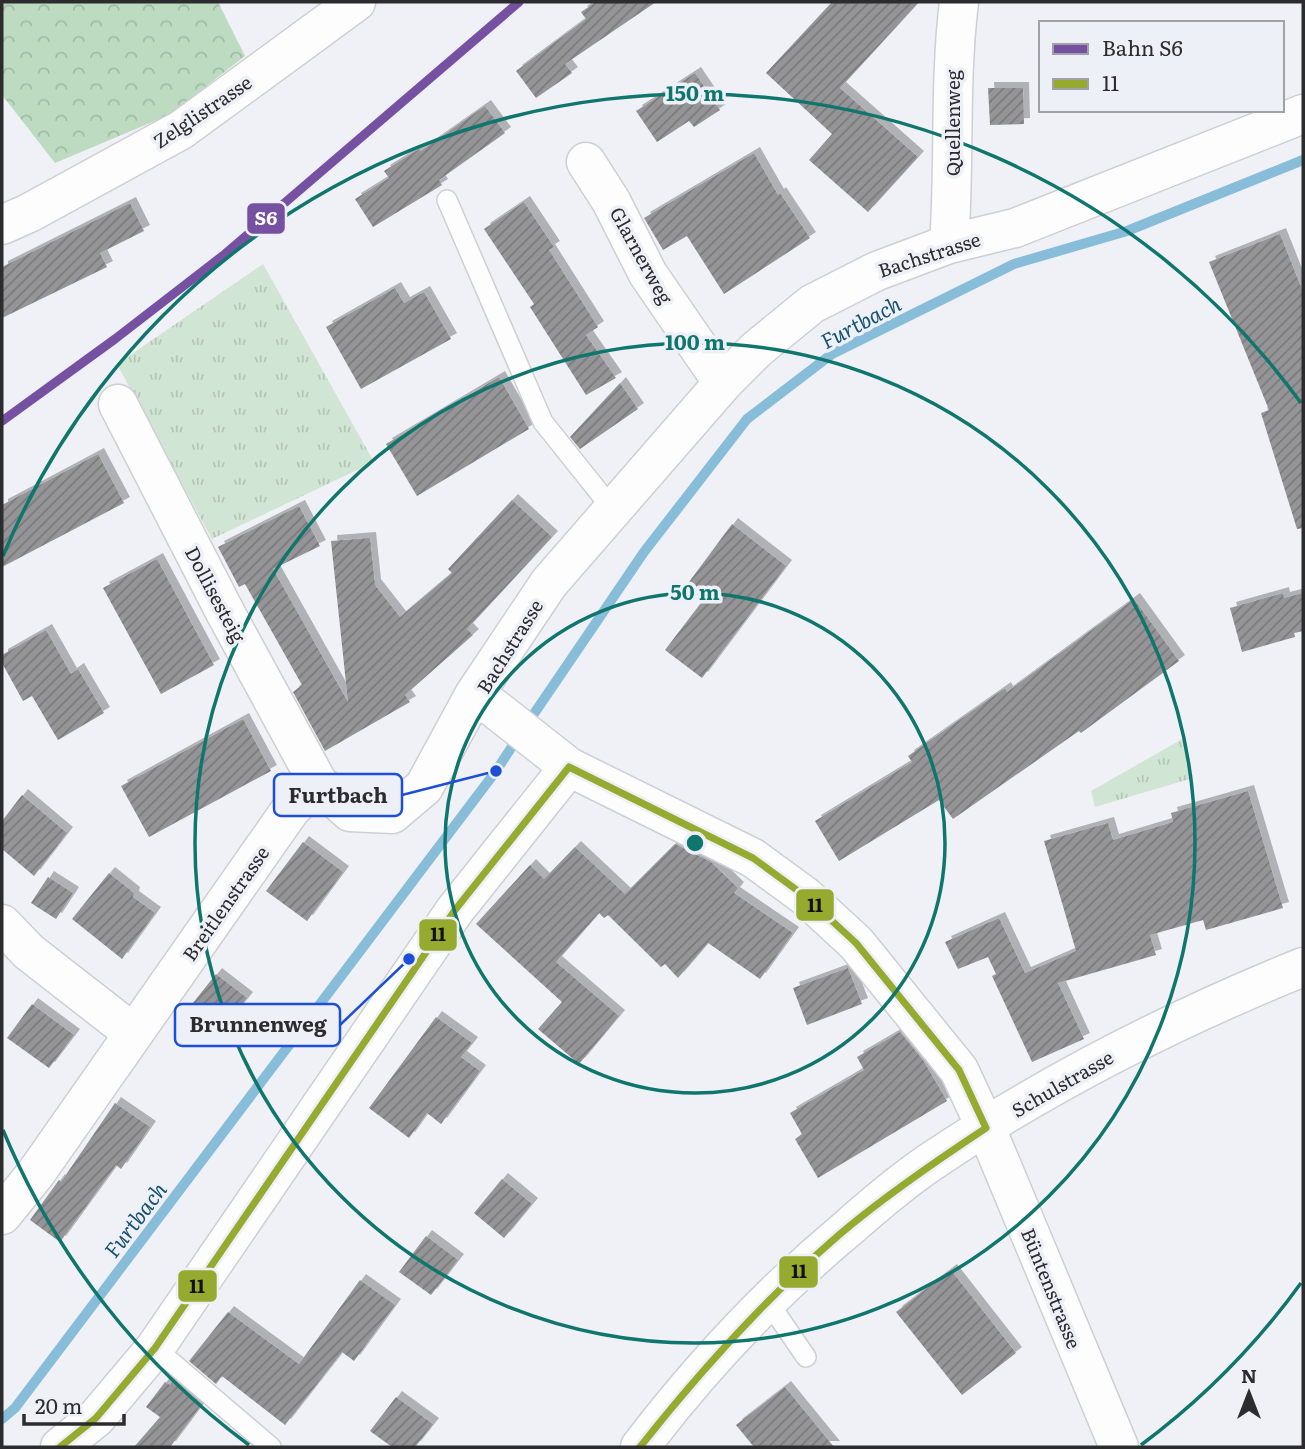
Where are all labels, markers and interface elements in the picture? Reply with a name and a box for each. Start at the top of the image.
legend [1039,21,1284,112]
text: Bahn S6 [1102,31,1183,62]
text: 11 [1102,66,1120,97]
street label: Zelglistrasse [147,68,257,154]
street label: Quellenweg [938,69,966,176]
text: 150 m [666,76,724,107]
street label: Glarnerweg [604,201,680,309]
line badge: S6 [246,202,286,235]
text: S6 [255,203,277,231]
street label: Bachstrasse [874,224,984,284]
water label: Furtbach [814,287,906,355]
text: 100 m [665,325,725,356]
street label: Dollisesteig [179,541,253,647]
text: 50 m [670,575,720,606]
street label: Bachstrasse [469,593,549,698]
callout: Furtbach [274,774,402,816]
text: Furtbach [288,778,388,809]
centre of rings [683,831,707,855]
street label: Breitlenstrasse [175,840,275,966]
line badge: 11 [795,888,835,922]
text: 11 [807,890,823,918]
line badge: 11 [418,918,458,952]
text: 11 [430,919,446,947]
callout: Brunnenweg [175,1004,340,1046]
text: Brunnenweg [189,1007,327,1038]
street label: Schulstrasse [1006,1043,1118,1123]
water label: Furtbach [95,1174,173,1263]
street label: Büntenstrasse [1015,1223,1089,1353]
line badge: 11 [778,1255,819,1289]
text: 11 [791,1256,807,1284]
line badge: 11 [177,1269,218,1303]
text: 11 [189,1271,205,1299]
north arrow [1214,1358,1284,1428]
text: N [1241,1361,1257,1389]
scale bar [24,1382,124,1426]
text: 20 m [35,1389,82,1420]

